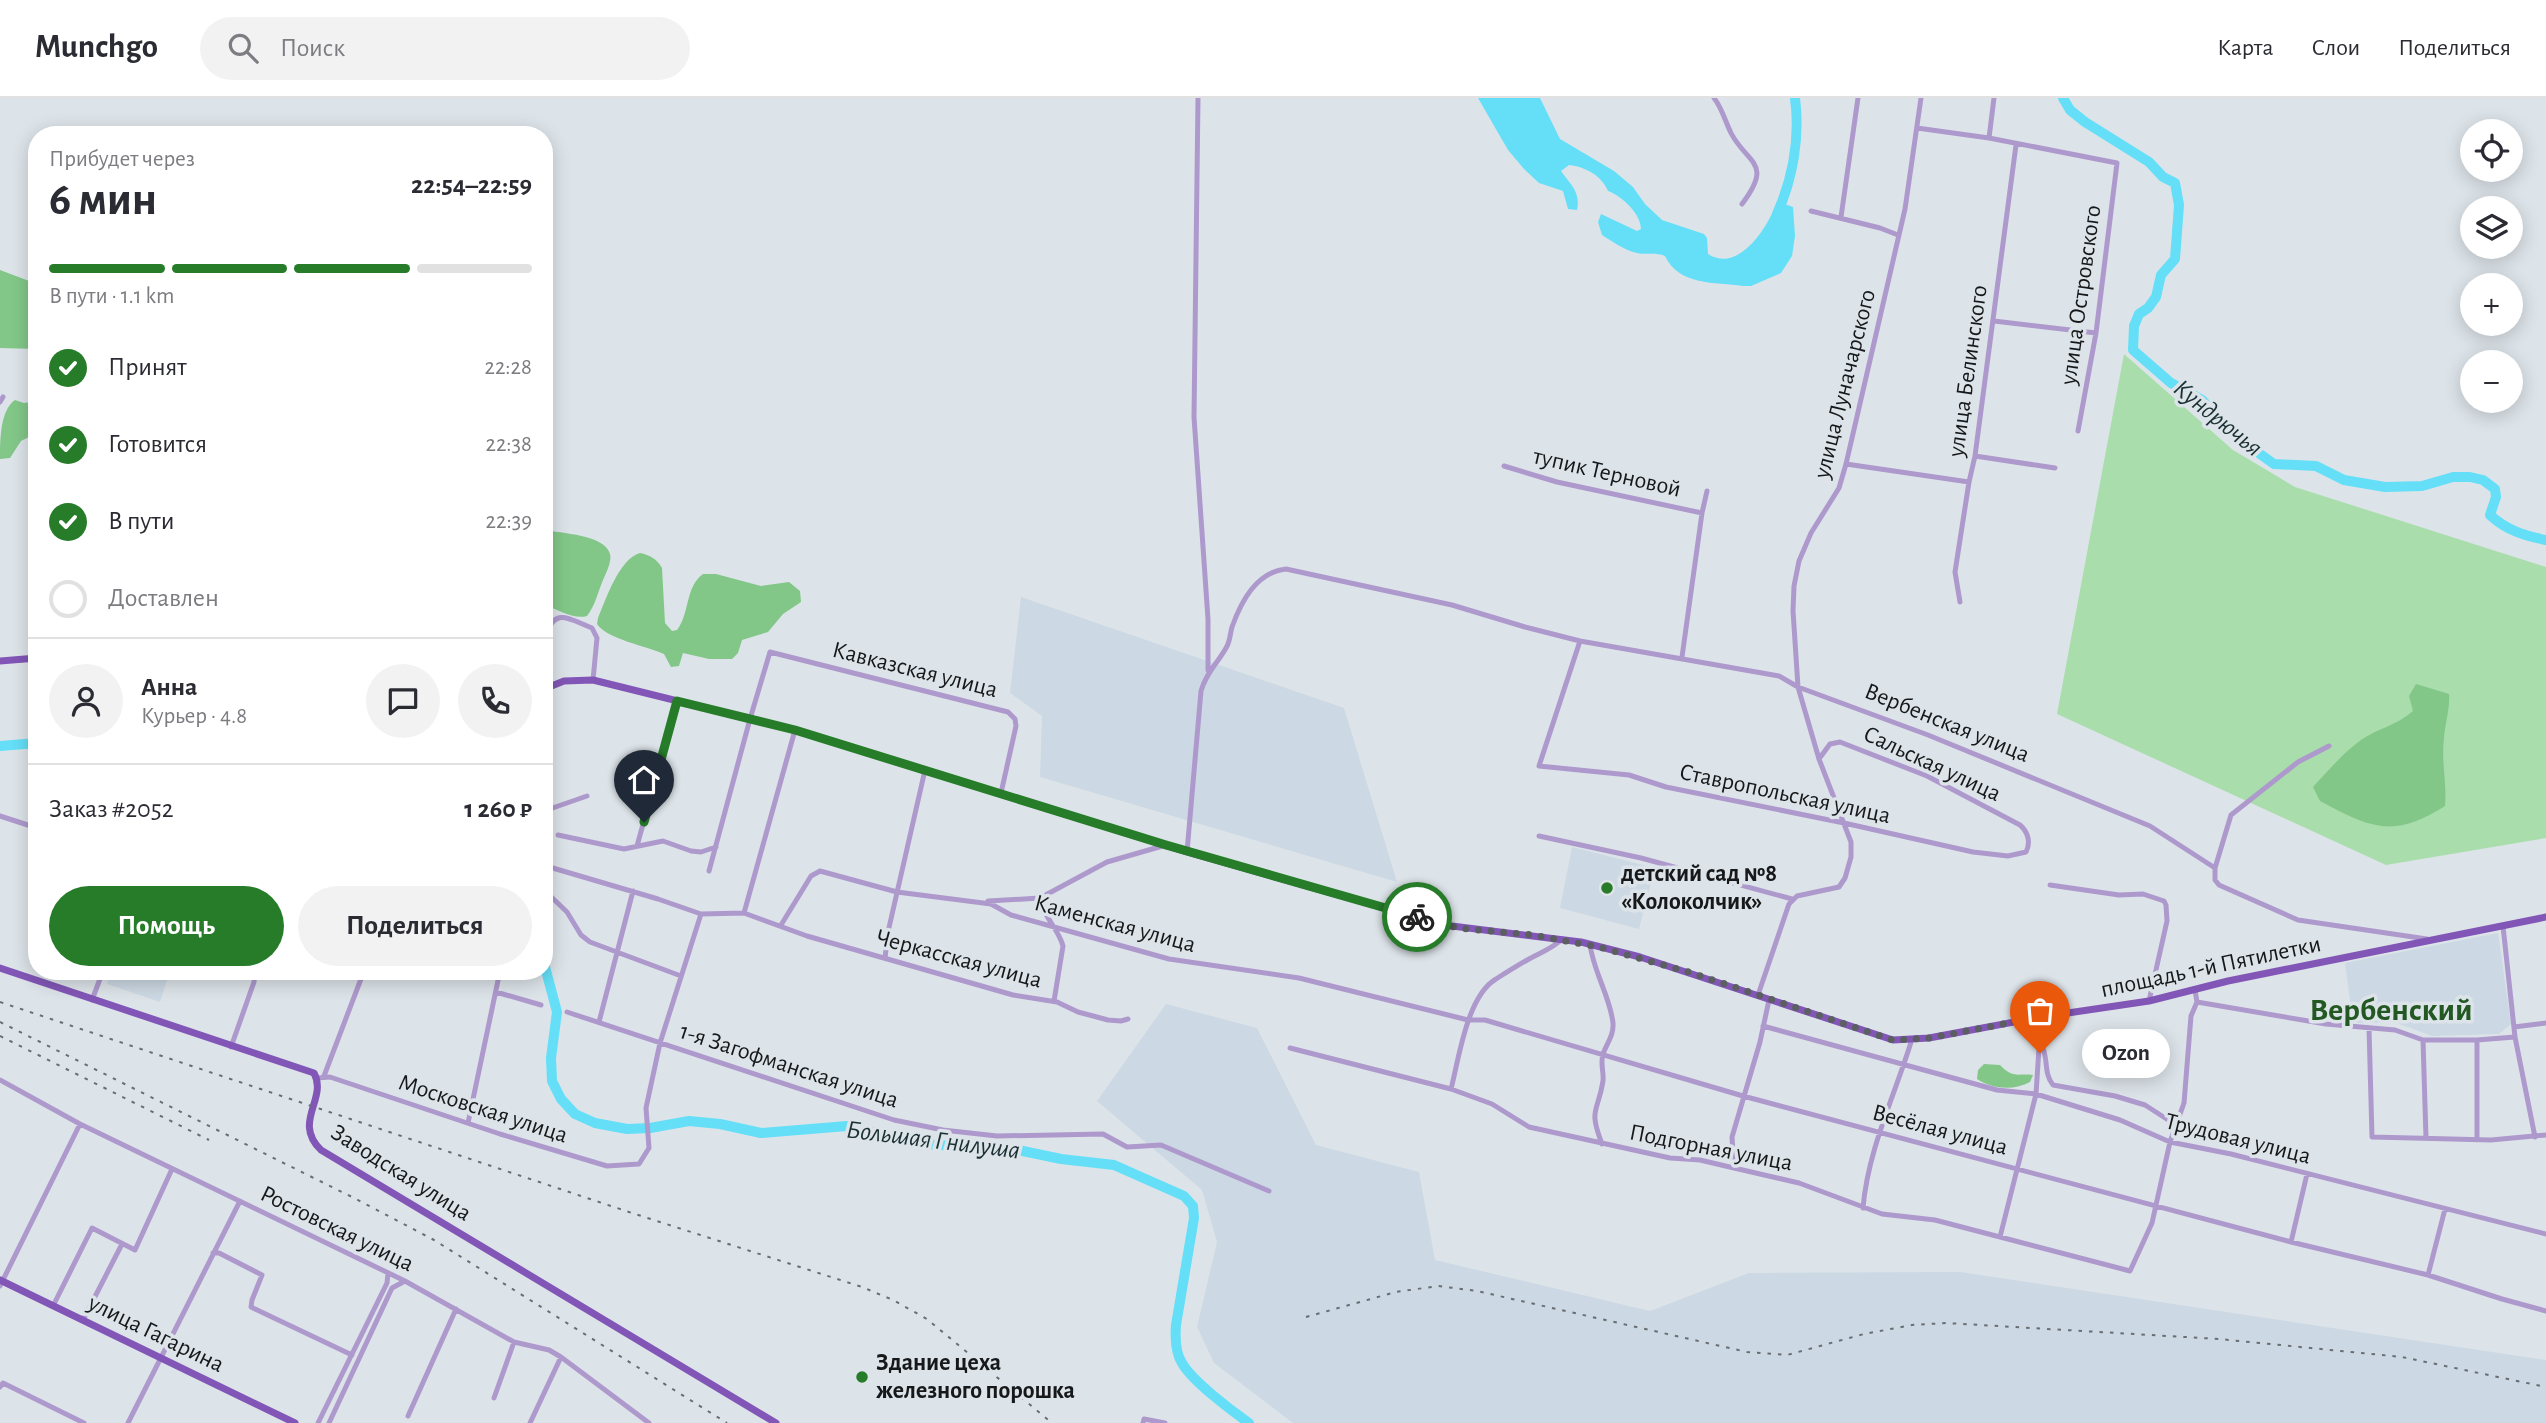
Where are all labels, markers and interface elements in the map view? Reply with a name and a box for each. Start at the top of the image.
search box [200,17,690,80]
icon: search [224,29,262,67]
text: Munchgo [35,31,158,64]
text: Поиск [280,35,345,61]
text: Карта [2217,36,2273,60]
text: Слои [2311,36,2360,60]
text: Поделиться [2398,36,2511,60]
map controls [2460,119,2523,413]
button: locate [2460,119,2523,182]
text: Прибудет через [49,148,195,171]
text: 22:54–22:59 [411,172,532,198]
text: 6 мин [49,177,157,223]
button: layers [2460,196,2523,259]
street label: улица Островского [2056,204,2105,387]
button: + [2460,273,2523,336]
street label: улица Белинского [1944,284,1992,459]
text: В пути · 1.1 km [49,285,174,308]
street label: улица Луначарского [1810,287,1880,482]
icon: check [49,349,87,387]
button: − [2460,350,2523,413]
text: Принят [108,354,187,380]
text: 22:28 [484,356,532,379]
water label: Кундрючья [2169,375,2267,461]
icon: check [49,426,87,464]
text: Готовится [108,431,207,457]
text: 22:38 [485,433,532,456]
street label: тупик Терновой [1530,444,1683,502]
icon: check [49,503,87,541]
text: В пути [108,508,174,534]
text: 22:39 [486,510,532,533]
text: Доставлен [108,585,219,611]
street label: Кавказская улица [830,638,1000,702]
button: person [49,664,123,738]
button: chat [366,664,440,738]
button: phone [458,664,532,738]
text: Анна [141,674,197,700]
street label: Вербенская улица [1861,679,2033,767]
text: Курьер · 4.8 [141,705,247,728]
street label: Сальская улица [1860,722,2004,806]
pin [614,750,674,822]
street label: Ставропольская улица [1677,760,1893,828]
icon: home [625,761,663,799]
text: Заказ #2052 [49,796,174,822]
text: 1 260 ₽ [464,796,532,822]
place label: детский сад №8 «Колоколчик» [1621,862,1777,914]
marker: детский сад №8 «Колоколчик» [1599,880,1615,896]
courier [1382,882,1452,952]
button: Помощь [49,886,284,966]
button: Поделиться [298,886,532,966]
street label: Каменская улица [1032,891,1198,957]
icon: bike [1398,898,1436,936]
street label: Черкасская улица [873,925,1045,993]
street label: площадь 1-й Пятилетки [2099,932,2323,1002]
pin [2010,981,2070,1053]
icon: bag [2021,992,2059,1030]
district label: Вербенский [2310,994,2472,1026]
street label: 1-я Загофманская улица [677,1019,901,1113]
callout: Ozon [2082,1028,2170,1077]
text: Ozon [2102,1042,2150,1065]
street label: Московская улица [395,1070,571,1148]
street label: Весёлая улица [1870,1100,2010,1160]
street label: Трудовая улица [2163,1109,2313,1169]
water label: Большая Гнилуша [845,1116,1021,1164]
street label: Заводская улица [327,1120,476,1226]
street label: Подгорная улица [1627,1120,1795,1176]
street label: Ростовская улица [257,1182,417,1276]
street label: улица Гагарина [84,1290,228,1377]
place label: Здание цеха железного порошка [876,1351,1075,1403]
marker: Здание цеха железного порошка [854,1369,870,1385]

